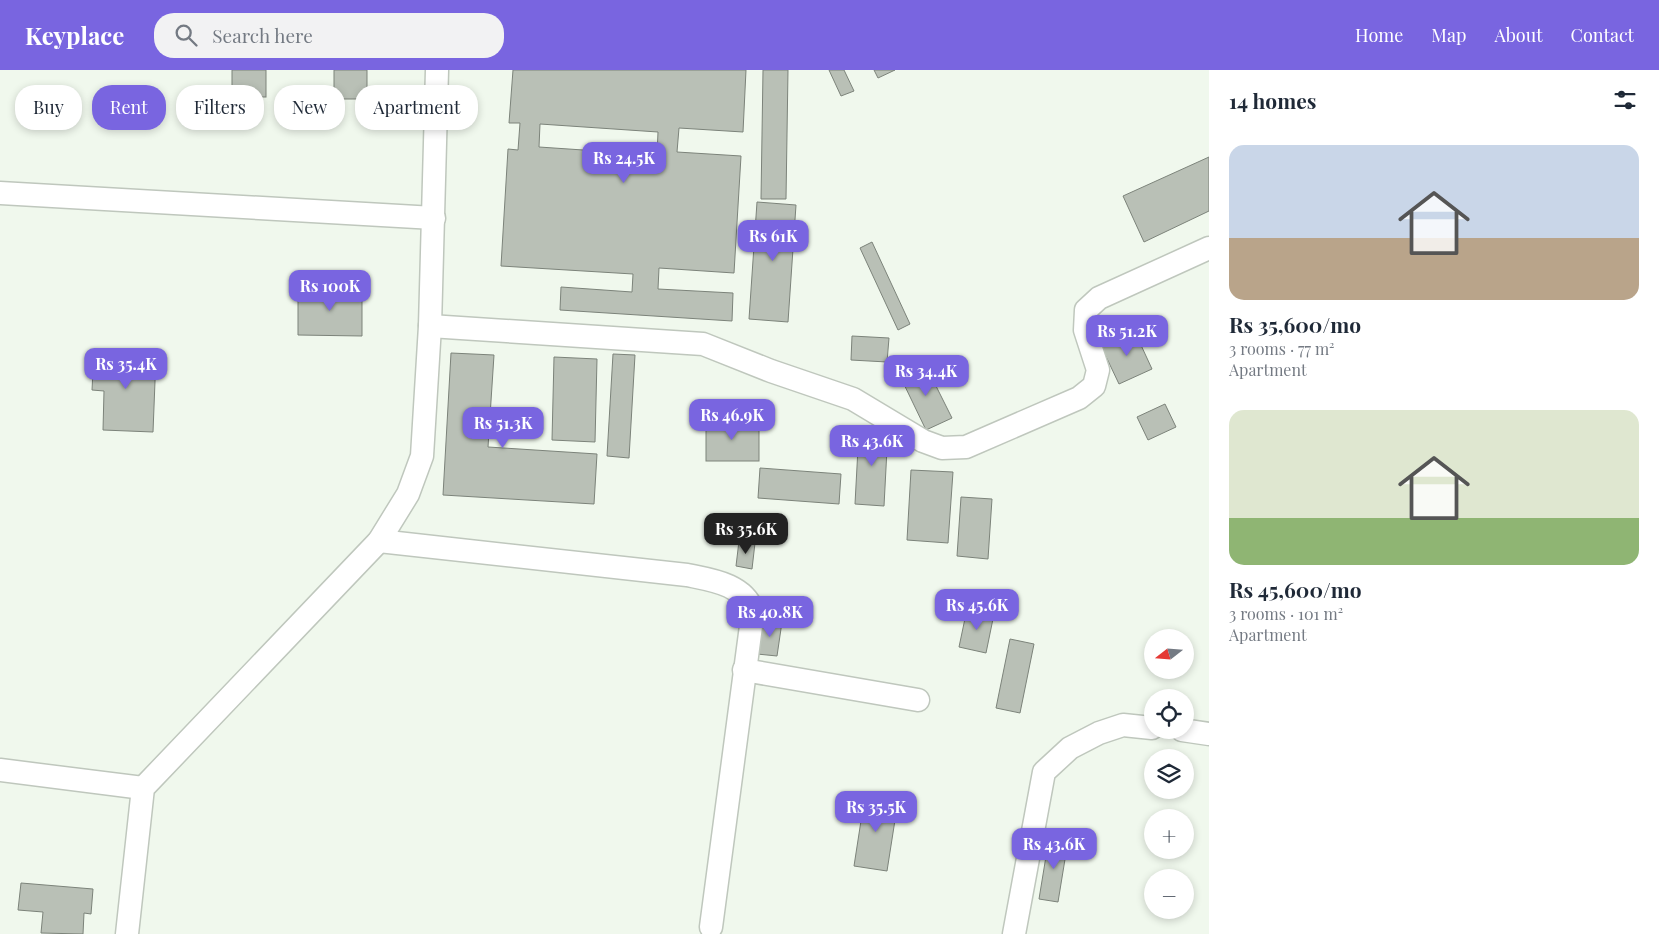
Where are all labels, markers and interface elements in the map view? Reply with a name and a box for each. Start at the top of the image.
search box [154,13,504,58]
text: Keyplace [25,19,124,51]
icon: search [172,21,200,49]
text: Search here [212,22,313,48]
text: Home [1355,23,1403,47]
text: Map [1431,23,1466,47]
text: About [1494,23,1543,47]
text: Contact [1571,23,1634,47]
chip: Buy [15,85,82,130]
chip: Rent [92,85,166,130]
chip: Filters [176,85,264,130]
chip: New [274,85,345,130]
chip: Apartment [355,85,478,130]
text: 14 homes [1229,86,1316,114]
icon: filters [1611,86,1639,114]
pin: Rs 24.5K [572,142,676,184]
text: Rs 24.5K [593,147,655,168]
icon: home [1389,178,1479,268]
pin: Rs 61K [732,220,814,262]
text: Rs 61K [749,225,797,246]
pin: Rs 100K [284,270,376,312]
text: Rs 100K [300,275,360,296]
text: Rs 35,600/mo [1229,310,1361,338]
pin: Rs 51.2K [1075,314,1179,357]
text: Rs 51.2K [1097,320,1157,341]
text: 3 rooms · 77 m² [1229,338,1335,359]
pin: Rs 35.4K [74,348,178,390]
text: Rs 35.4K [95,353,157,374]
pin: Rs 34.4K [874,354,978,397]
text: Apartment [1229,359,1307,380]
text: Rs 34.4K [895,360,957,381]
pin: Rs 46.9K [680,398,784,441]
text: Rs 46.9K [700,404,764,425]
pin: Rs 51.3K [451,406,555,449]
text: Rs 51.3K [474,412,532,433]
pin: Rs 43.6K [820,424,924,467]
text: Rs 43.6K [841,430,903,451]
icon: home [1389,443,1479,533]
pin: Rs 35.6K [694,512,798,555]
text: Rs 35.6K [715,518,777,539]
text: Rs 45,600/mo [1229,575,1362,603]
pin: Rs 45.6K [925,588,1029,631]
text: Rs 45.6K [946,594,1008,615]
pin: Rs 40.8K [718,596,822,638]
text: Rs 40.8K [737,601,803,622]
text: 3 rooms · 101 m² [1229,603,1343,624]
text: Apartment [1229,624,1307,645]
north arrow [1144,629,1194,679]
map controls [1144,629,1194,919]
button: locate [1144,689,1194,739]
button: layers [1144,749,1194,799]
pin: Rs 35.5K [824,790,928,833]
text: Rs 35.5K [846,796,906,817]
button: + [1144,809,1194,859]
pin: Rs 43.6K [1002,828,1106,870]
text: Rs 43.6K [1023,833,1085,854]
button: − [1144,869,1194,919]

